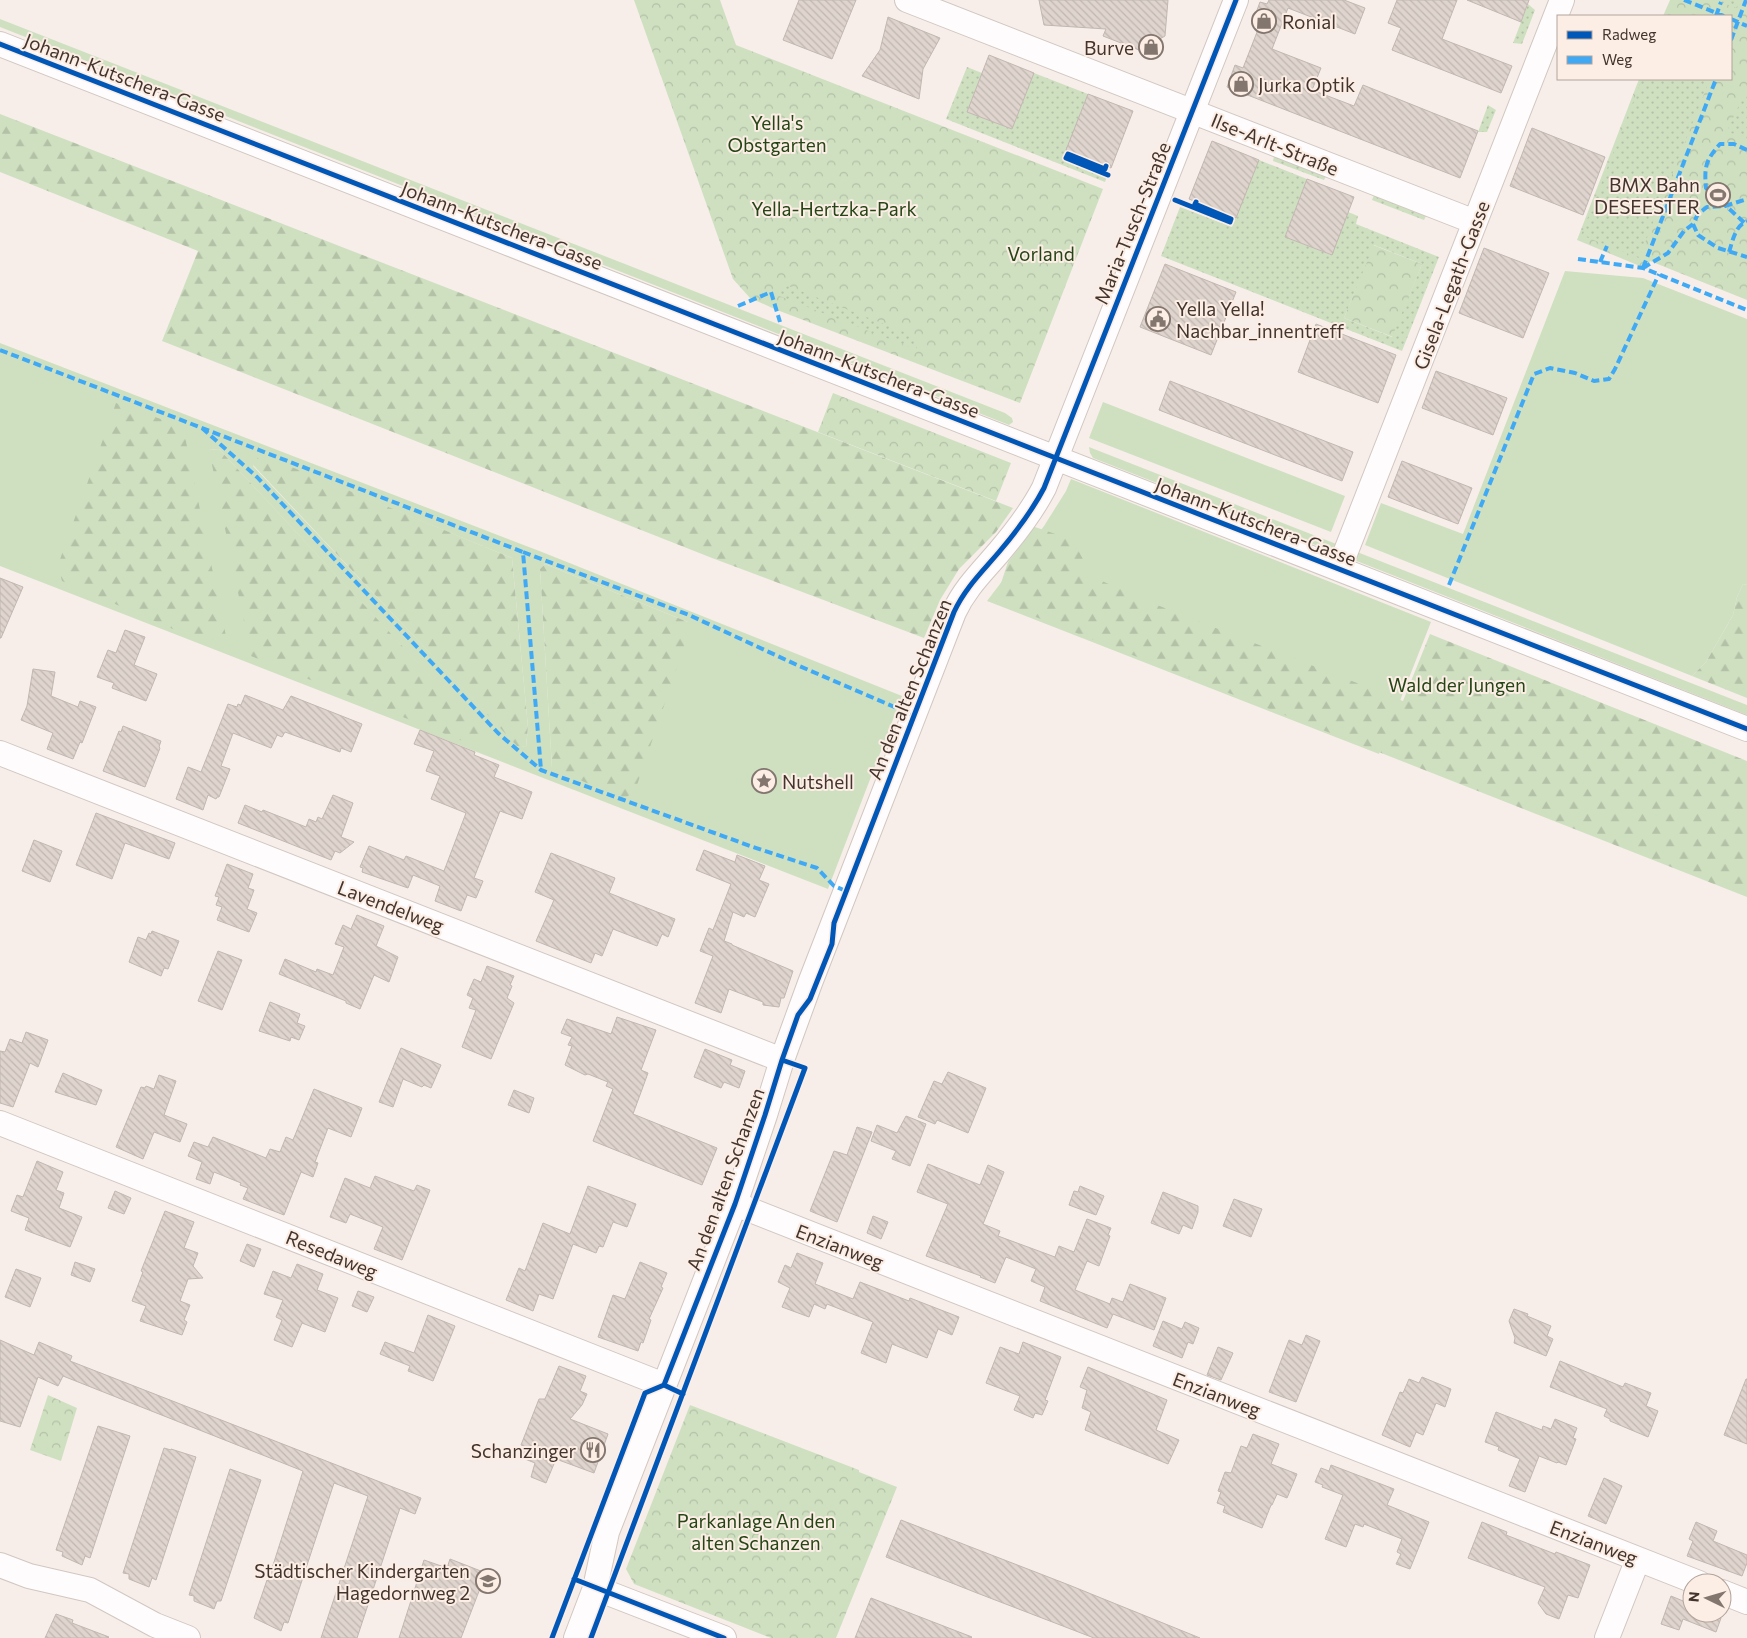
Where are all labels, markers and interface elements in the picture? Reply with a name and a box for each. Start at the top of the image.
shop icon: Ronial [1251,8,1277,34]
place label: Ronial [1282,10,1336,33]
legend [1557,15,1732,80]
text: Radweg [1602,25,1656,43]
street label: Johann-Kutschera-Gasse [21,28,229,126]
shop icon: Burve [1138,34,1164,60]
place label: Burve [1084,36,1134,59]
text: Weg [1602,50,1632,68]
shop icon: Jurka Optik [1228,71,1254,97]
place label: Jurka Optik [1258,73,1355,96]
street label: Ilse-Arlt-Straße [1208,108,1342,180]
park label: Yella's Obstgarten [727,111,827,156]
street label: Maria-Tusch-Straße [1089,138,1175,308]
place label: BMX Bahn DESEESTER [1594,173,1700,218]
street label: Johann-Kutschera-Gasse [398,176,606,274]
sports icon: BMX Bahn DESEESTER [1705,182,1731,208]
park label: Yella-Hertzka-Park [751,197,917,220]
street label: Gisela-Legath-Gasse [1408,197,1494,373]
park label: Vorland [1007,242,1075,265]
place label: Yella Yella! Nachbar_innentreff [1176,297,1344,342]
public building icon: Yella Yella! Nachbar_innentreff [1145,306,1171,332]
street label: Johann-Kutschera-Gasse [775,324,983,422]
street label: Johann-Kutschera-Gasse [1152,472,1360,570]
street label: An den alten Schanzen [862,595,956,783]
park label: Wald der Jungen [1388,673,1526,696]
place icon: Nutshell [751,768,777,794]
place label: Nutshell [782,770,854,793]
street label: Lavendelweg [335,875,447,937]
street label: An den alten Schanzen [681,1085,769,1273]
street label: Enzianweg [793,1219,887,1273]
street label: Resedaweg [283,1225,381,1283]
street label: Enzianweg [1170,1367,1264,1421]
restaurant icon: Schanzinger [580,1437,606,1463]
place label: Schanzinger [471,1439,576,1462]
park label: Parkanlage An den alten Schanzen [677,1509,835,1554]
street label: Enzianweg [1547,1515,1641,1569]
place label: Städtischer Kindergarten Hagedornweg 2 [254,1559,470,1604]
school or university icon: Städtischer Kindergarten Hagedornweg 2 [475,1568,501,1594]
north arrow [1682,1573,1732,1623]
text: N [1685,1591,1702,1603]

